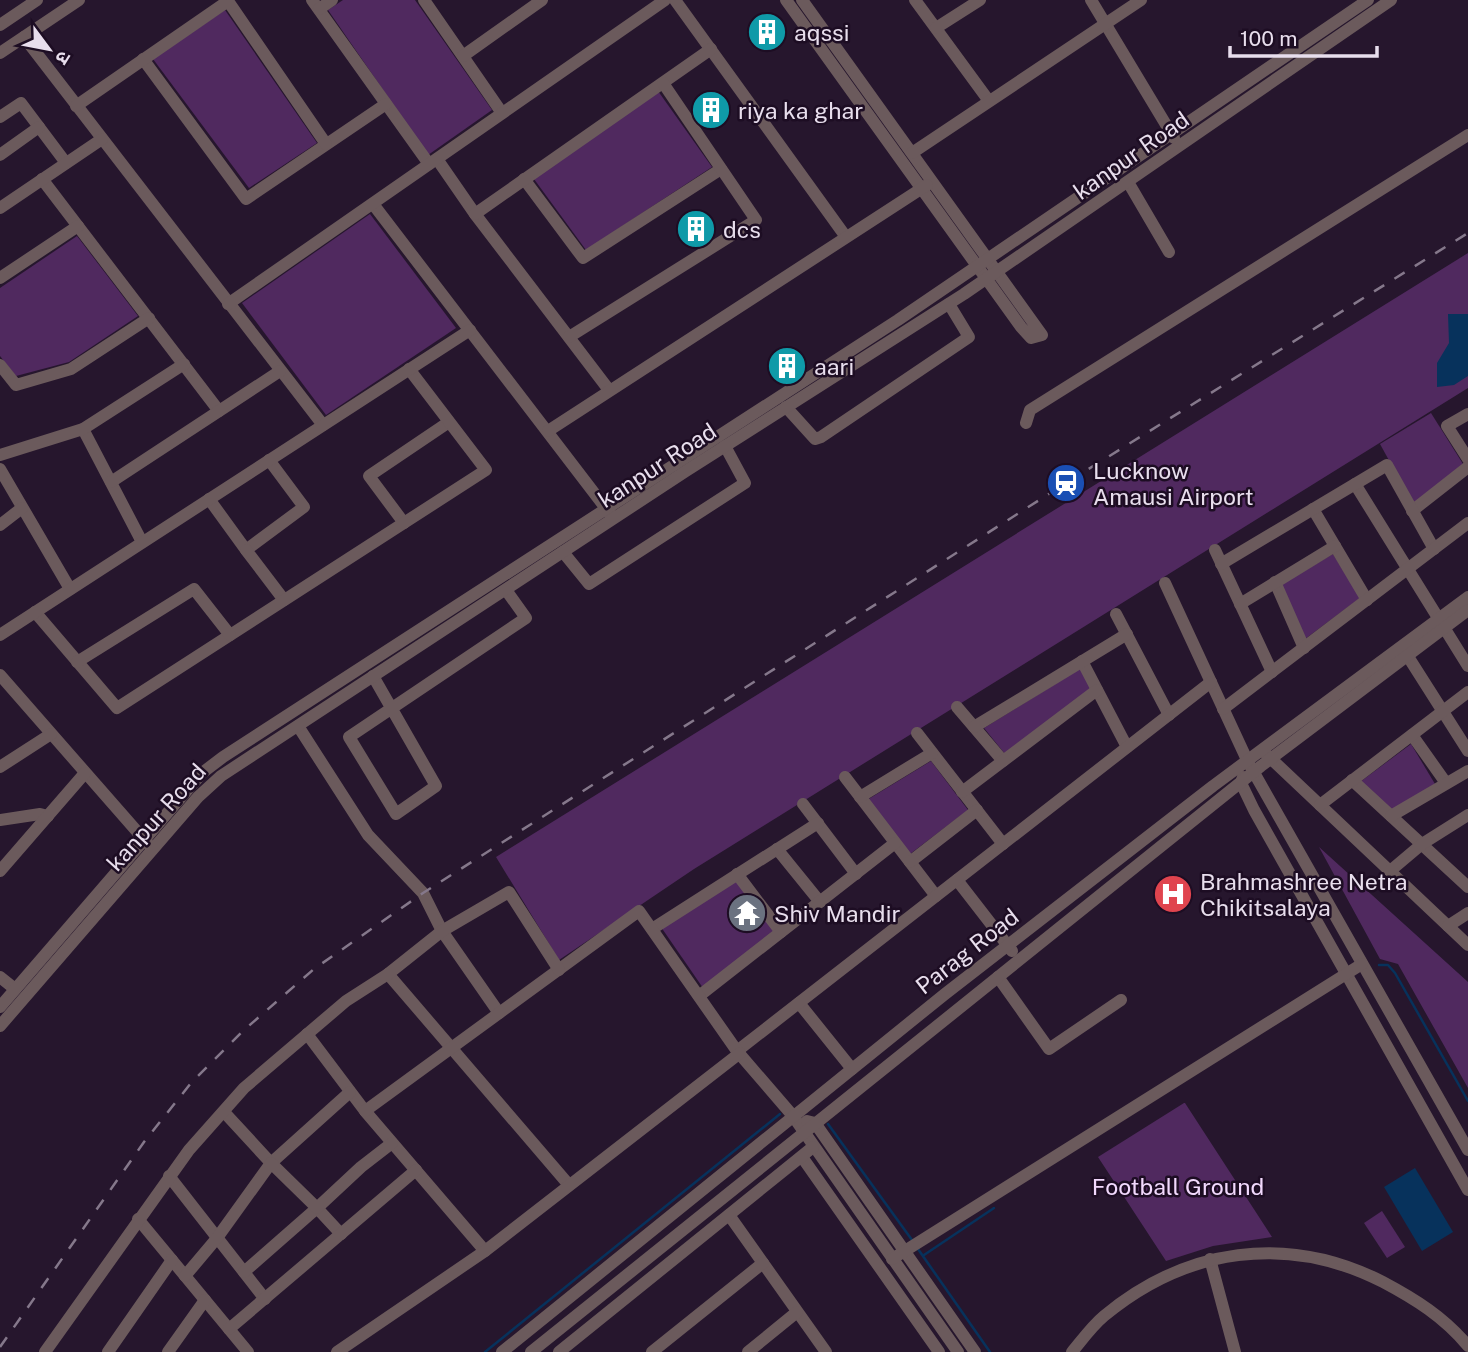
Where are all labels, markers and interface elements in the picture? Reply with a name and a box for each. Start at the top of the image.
building icon: aqssi [746,11,788,53]
north arrow [14,14,84,84]
scale bar [1230,14,1377,58]
place label: aqssi [794,19,849,46]
text: 100 m [1240,26,1297,51]
text: उ [51,47,76,69]
building icon: riya ka ghar [690,89,732,131]
place label: riya ka ghar [738,97,863,124]
street label: kanpur Road [1068,105,1194,205]
building icon: dcs [675,208,717,250]
place label: dcs [723,216,761,243]
building icon: aari [766,345,808,387]
place label: aari [814,353,854,380]
street label: kanpur Road [593,417,721,513]
place label: Lucknow Amausi Airport [1093,457,1254,510]
station icon: Lucknow Amausi Airport [1045,462,1087,504]
street label: kanpur Road [101,758,211,876]
place label: Brahmashree Netra Chikitsalaya [1200,868,1408,921]
hospital icon: Brahmashree Netra Chikitsalaya [1152,873,1194,915]
temple icon: Shiv Mandir [726,892,768,934]
place label: Shiv Mandir [774,900,900,927]
street label: Parag Road [910,903,1024,999]
park label: Football Ground [1092,1173,1264,1200]

